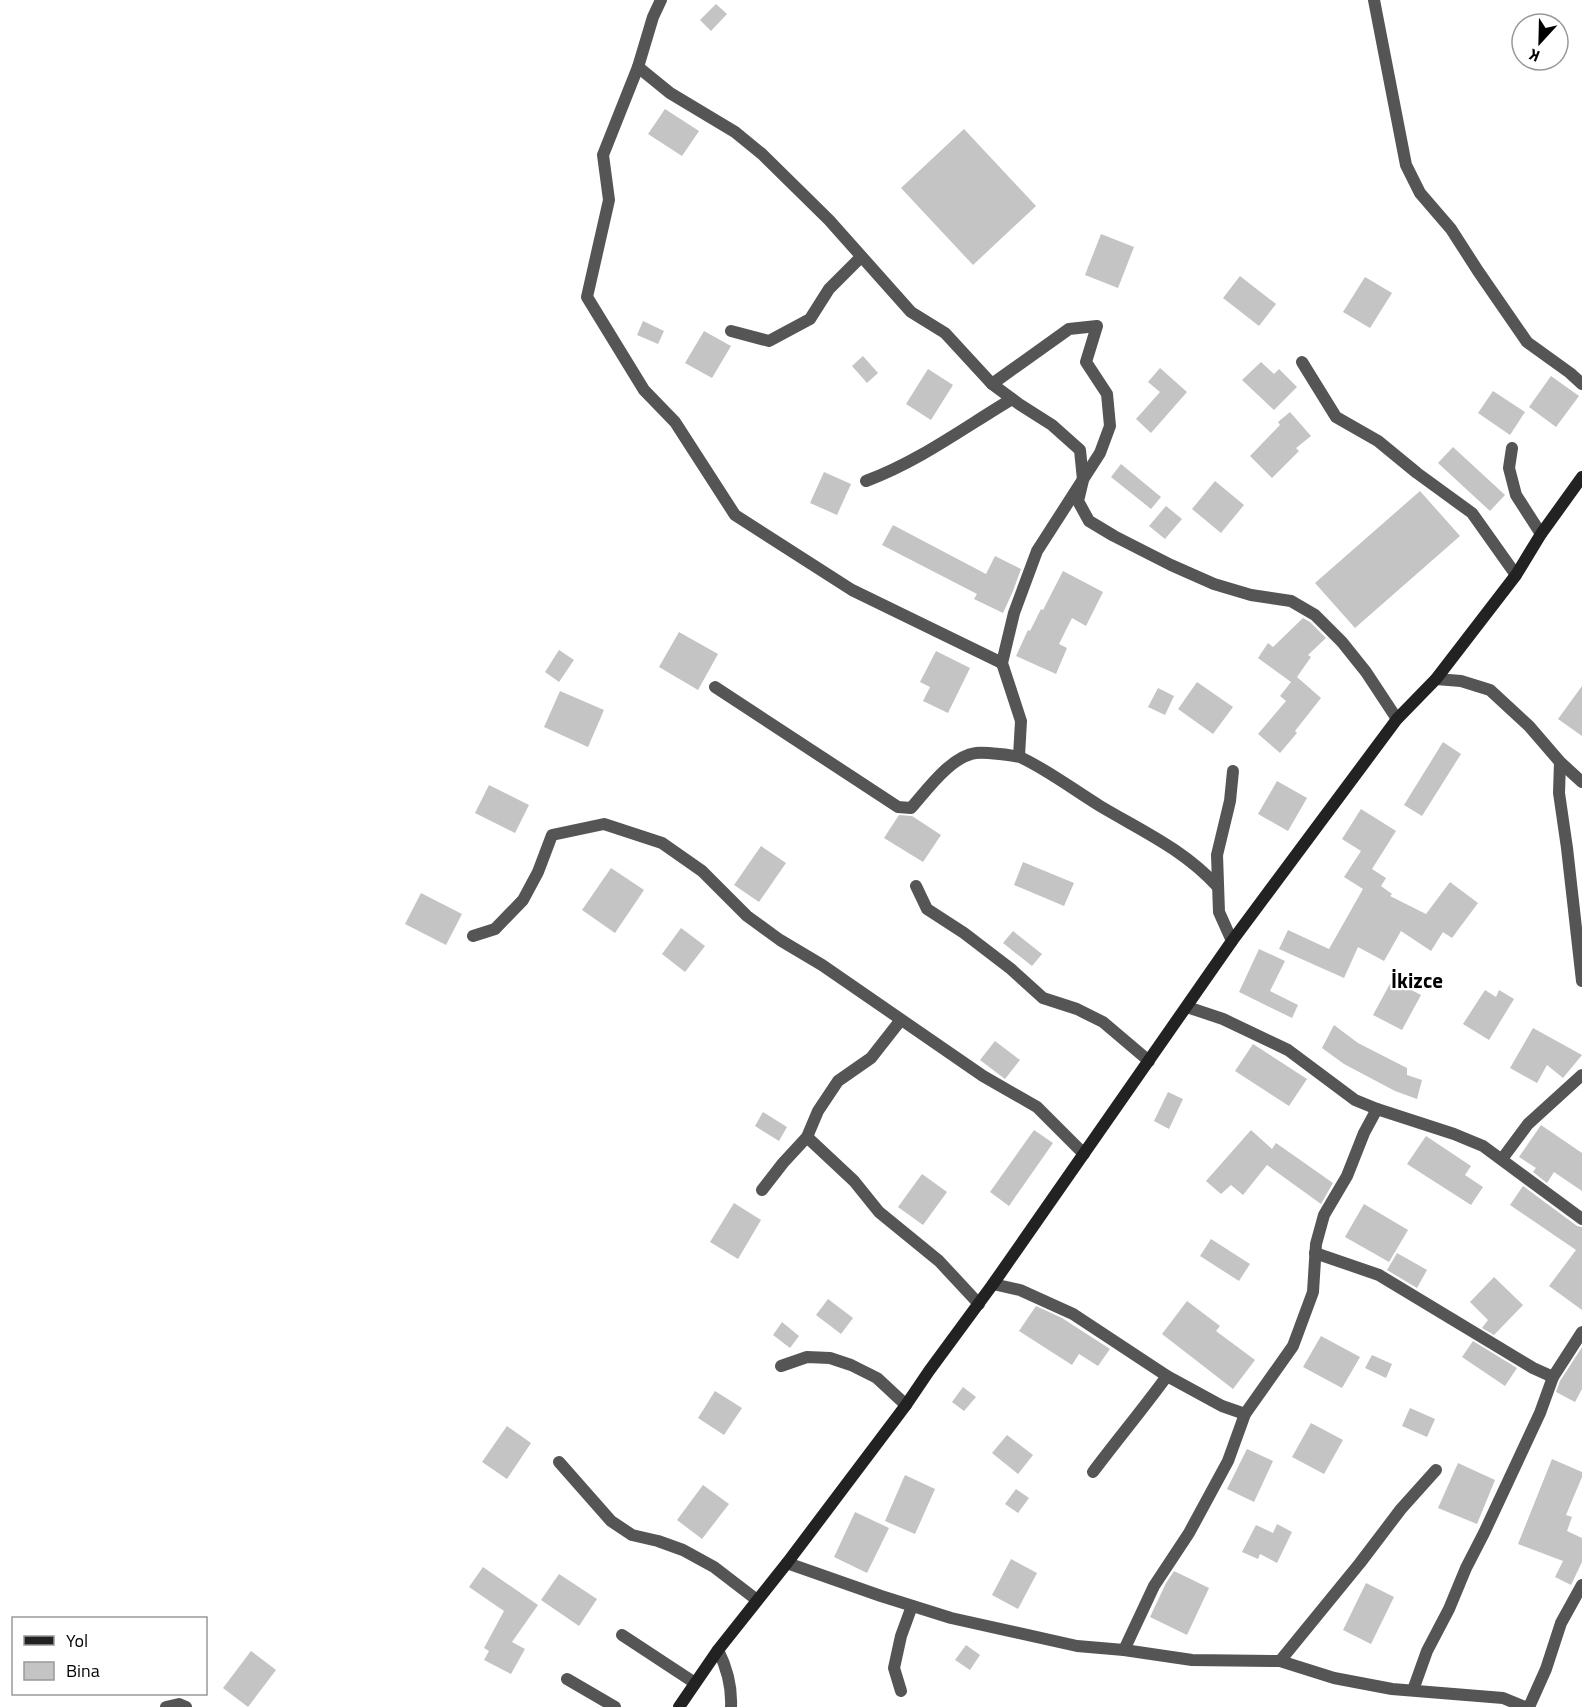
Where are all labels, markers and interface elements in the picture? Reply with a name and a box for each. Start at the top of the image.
north arrow [1510,12,1570,72]
text: K [1525,43,1543,69]
district label: İkizce [1391,964,1443,996]
legend [12,1617,207,1695]
text: Yol [66,1627,88,1654]
text: Bina [66,1657,100,1684]

